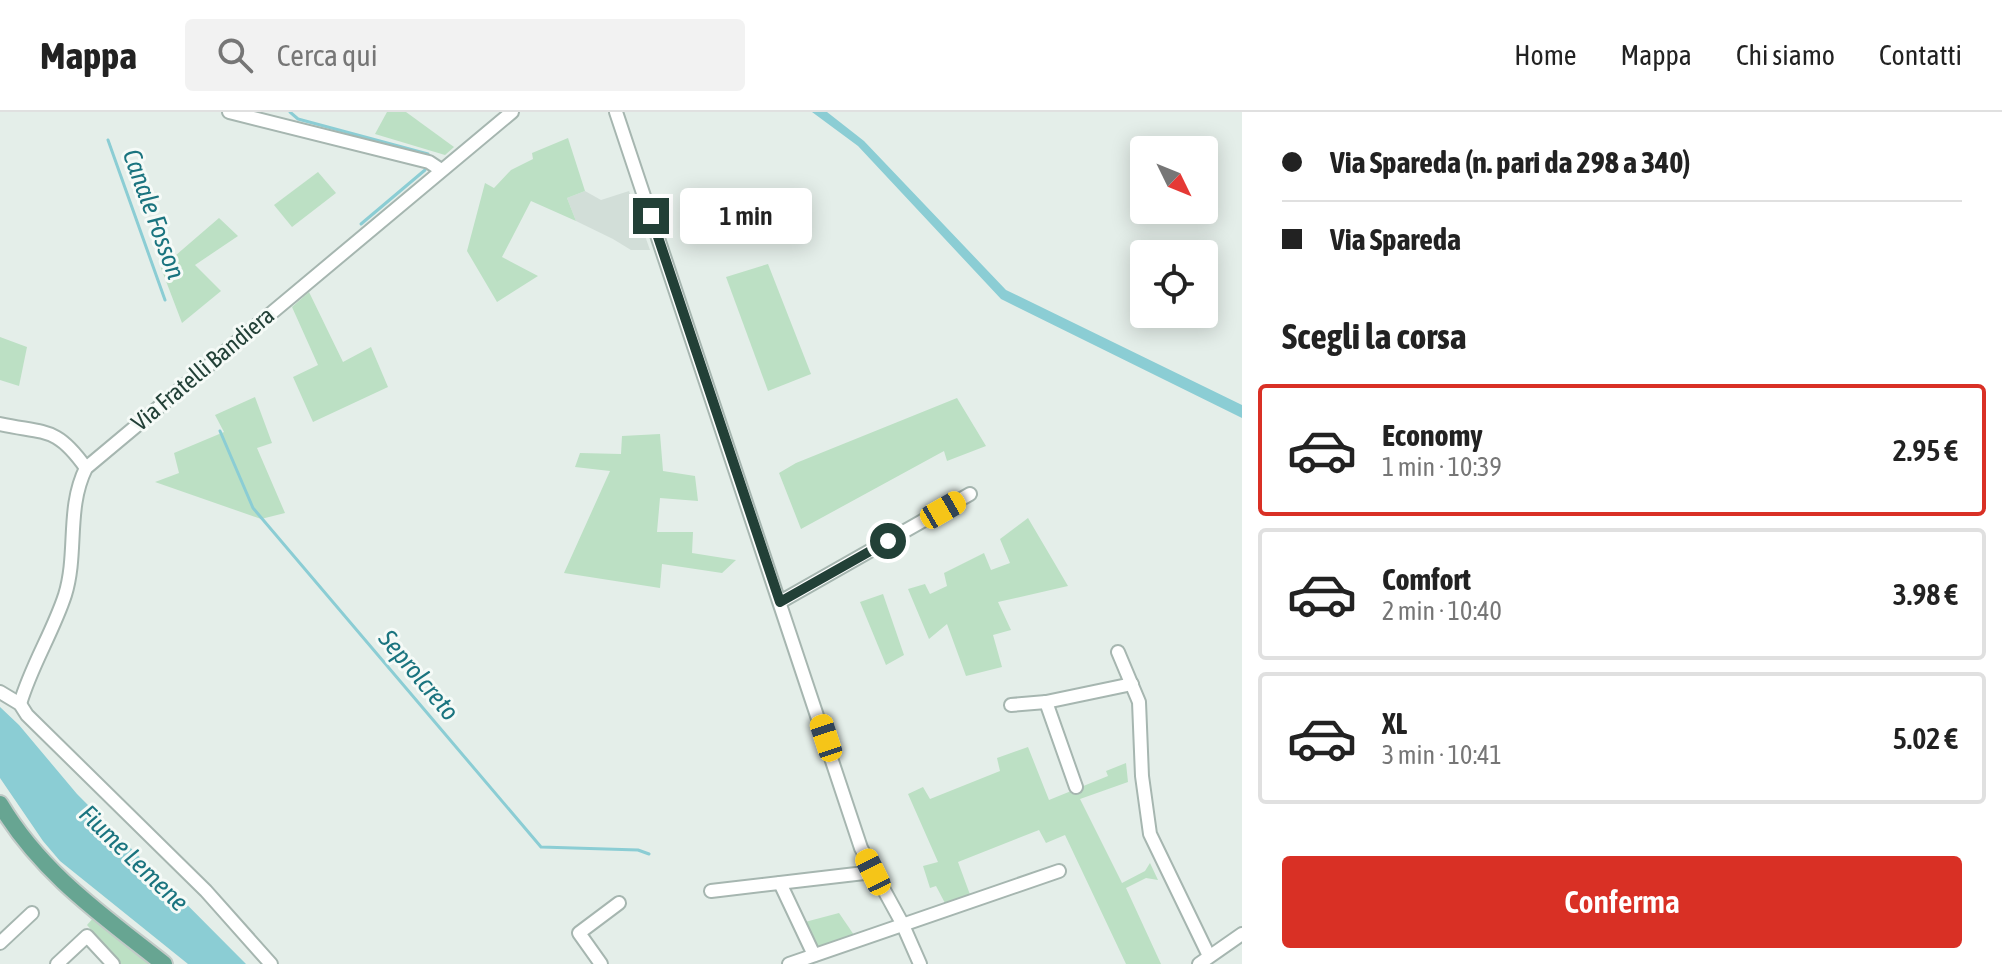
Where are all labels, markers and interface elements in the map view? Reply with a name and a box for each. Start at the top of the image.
search box [185,19,745,91]
icon: search [213,33,257,77]
text: Mappa [40,34,137,77]
text: Cerca qui [277,38,378,72]
text: Home [1514,39,1577,71]
text: Mappa [1621,39,1692,71]
text: Chi siamo [1736,39,1835,71]
text: Contatti [1879,39,1962,71]
north arrow [1130,136,1218,224]
map controls [1130,136,1218,328]
water label: Canale Fosson [117,145,191,283]
text: Via Spareda (n. pari da 298 a 340) [1330,145,1691,179]
callout: 1 min [679,188,811,244]
route end [633,198,669,234]
text: 1 min [719,201,773,231]
text: Via Spareda [1330,222,1461,256]
button: locate [1130,240,1218,328]
street label: Via Fratelli Bandiera [126,301,279,436]
text: Scegli la corsa [1282,315,1467,357]
icon: car [1286,414,1358,486]
text: Economy [1382,418,1483,452]
text: 2.95 € [1893,433,1958,467]
text: 1 min · 10:39 [1382,452,1502,482]
car [916,488,970,532]
route start [870,523,906,559]
icon: car [1286,558,1358,630]
text: Comfort [1382,562,1471,596]
text: 3.98 € [1893,577,1958,611]
text: 2 min · 10:40 [1382,596,1502,626]
water label: Seprolcreto [372,623,465,726]
icon: car [1286,702,1358,774]
text: XL [1382,706,1407,740]
car [807,711,845,765]
text: 5.02 € [1893,721,1958,755]
text: 3 min · 10:41 [1382,740,1502,770]
water label: Fiume Lemene [73,799,195,917]
car [852,845,894,899]
button: Conferma [1282,856,1962,948]

